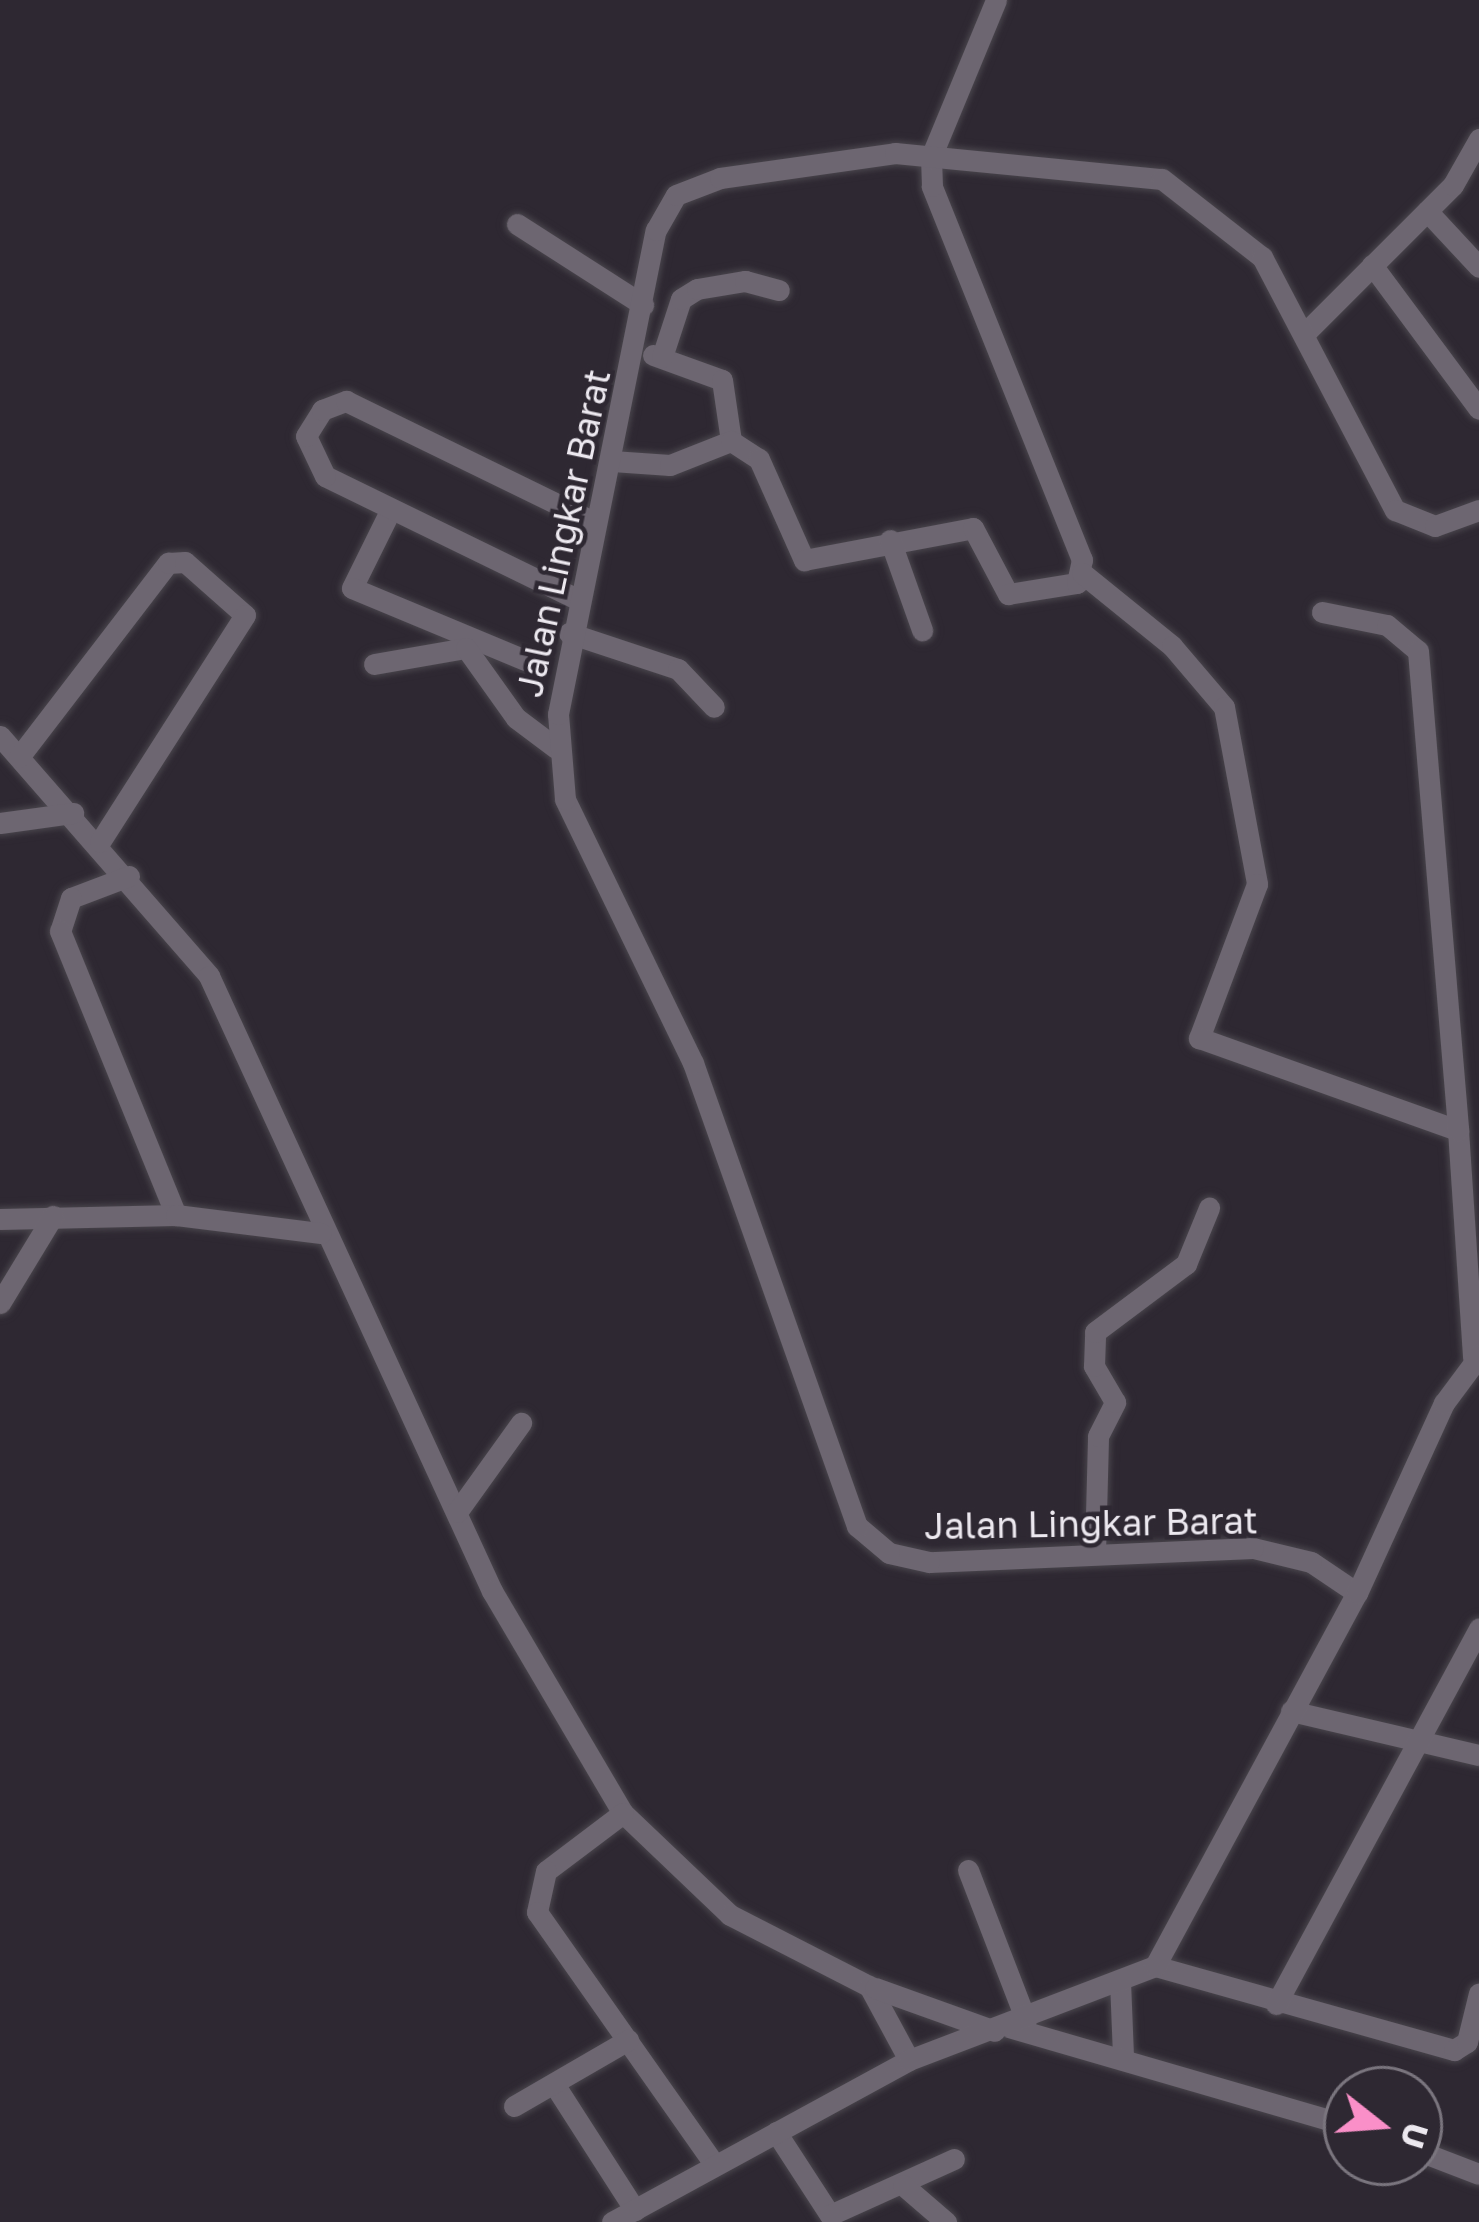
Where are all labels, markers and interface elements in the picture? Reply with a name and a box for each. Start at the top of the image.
street label: Jalan Lingkar Barat [507,365,619,701]
street label: Jalan Lingkar Barat [924,1498,1258,1548]
north arrow [1323,2066,1443,2186]
text: U [1393,2119,1437,2153]

